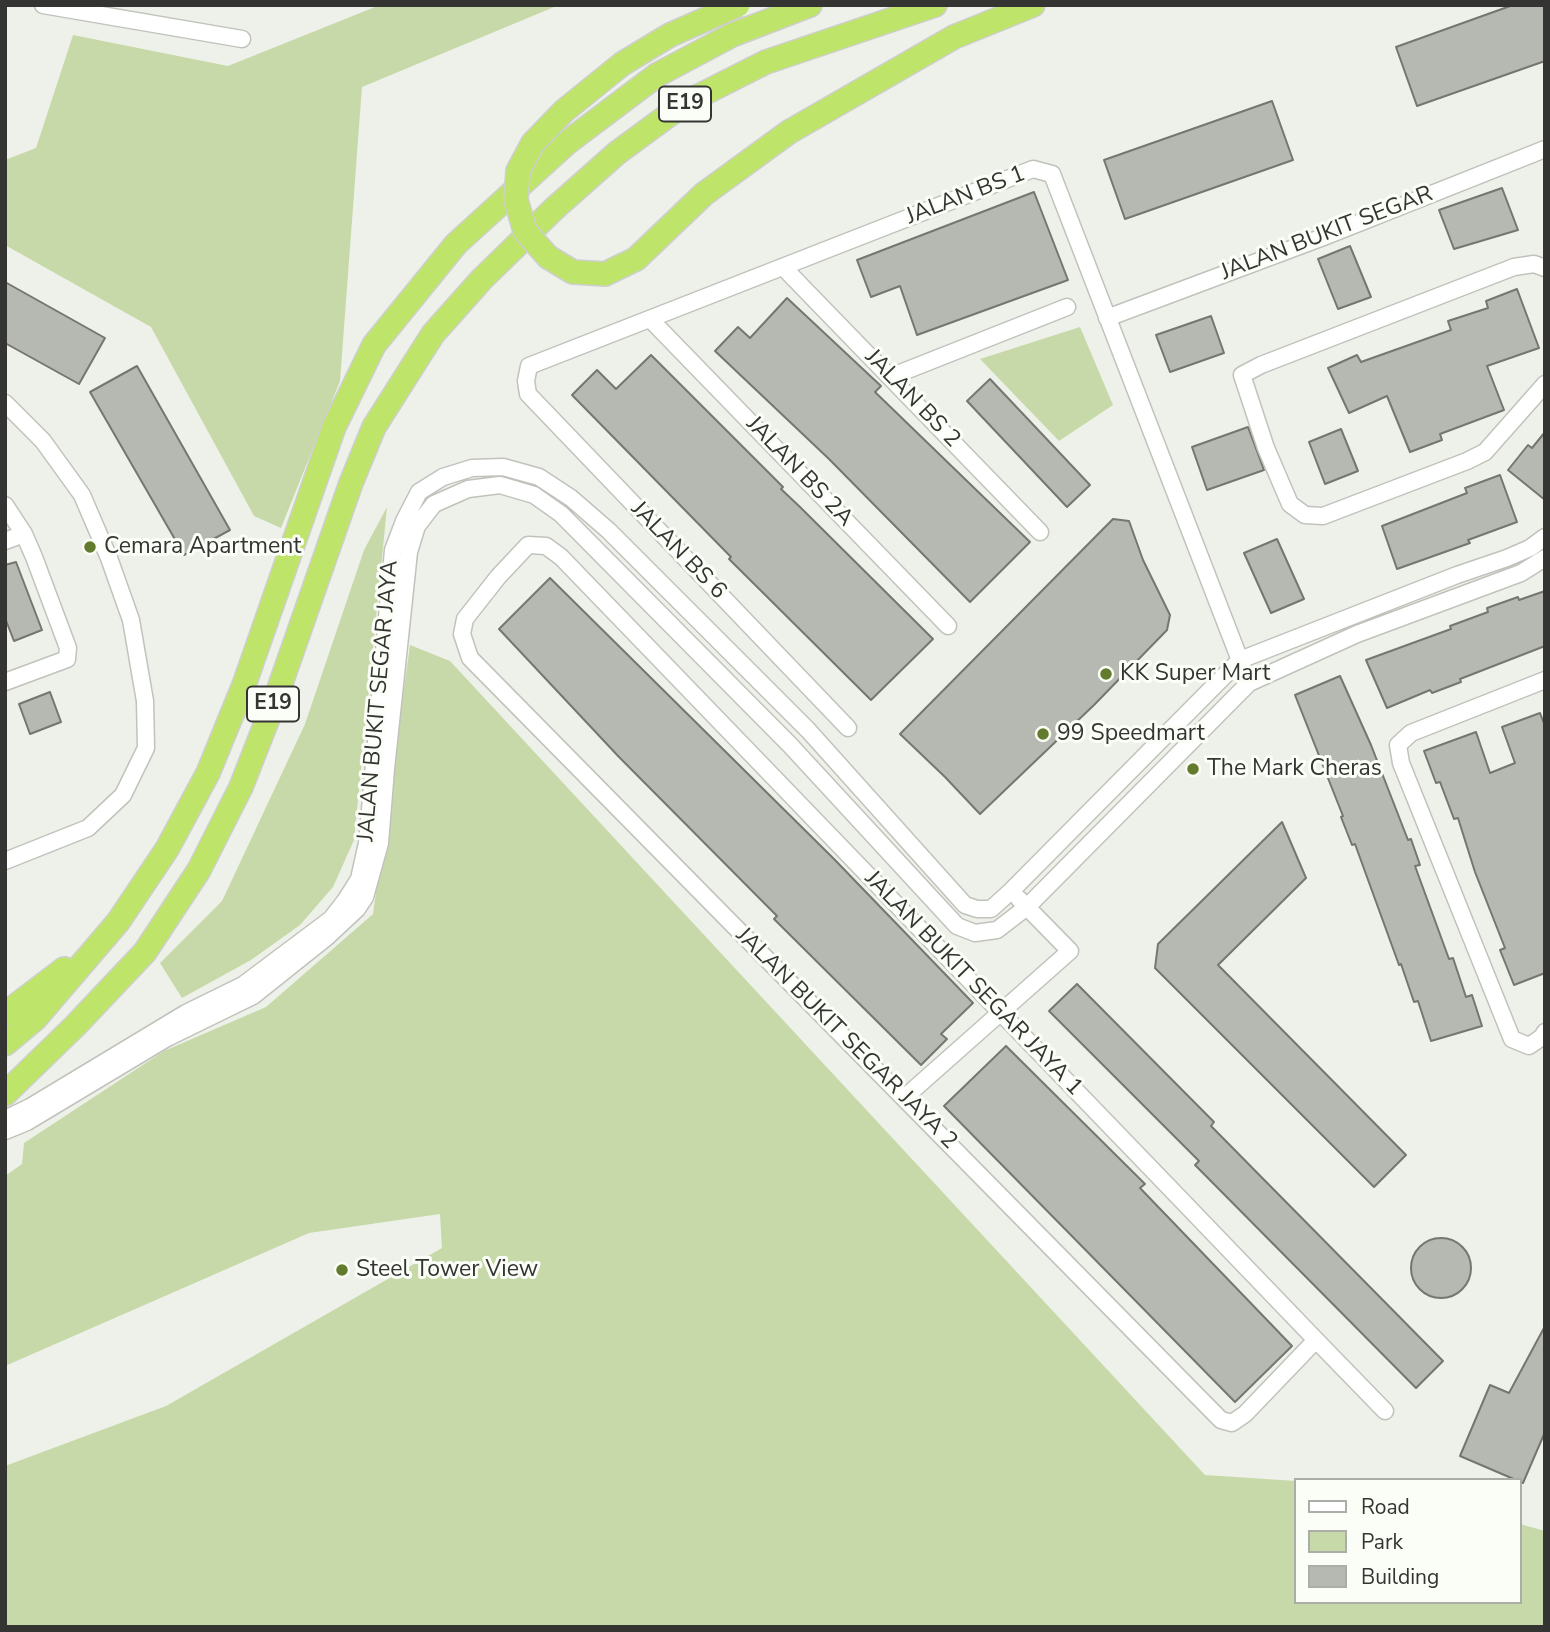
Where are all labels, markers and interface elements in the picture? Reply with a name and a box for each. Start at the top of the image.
road number: E19 [659,86,711,122]
street label: JALAN BS 1 [903,161,1029,231]
street label: JALAN BUKIT SEGAR [1217,181,1437,287]
street label: JALAN BS 2 [859,344,965,454]
street label: JALAN BS 2A [740,411,858,533]
street label: JALAN BS 6 [625,496,731,606]
place label: Cemara Apartment [104,533,301,561]
marker: Cemara Apartment [82,539,98,555]
street label: JALAN BUKIT SEGAR JAYA [353,559,405,843]
place label: KK Super Mart [1120,660,1270,688]
marker: KK Super Mart [1098,666,1114,682]
road number: E19 [247,686,299,722]
place label: 99 Speedmart [1057,720,1205,748]
marker: 99 Speedmart [1035,726,1051,742]
place label: The Mark Cheras [1207,755,1382,783]
marker: The Mark Cheras [1185,761,1201,777]
street label: JALAN BUKIT SEGAR JAYA 1 [858,866,1088,1102]
street label: JALAN BUKIT SEGAR JAYA 2 [730,923,962,1155]
place label: Steel Tower View [356,1256,538,1284]
marker: Steel Tower View [334,1262,350,1278]
legend [1294,1478,1522,1604]
text: Road [1361,1493,1410,1521]
text: Park [1361,1528,1403,1556]
text: Building [1361,1563,1439,1591]

